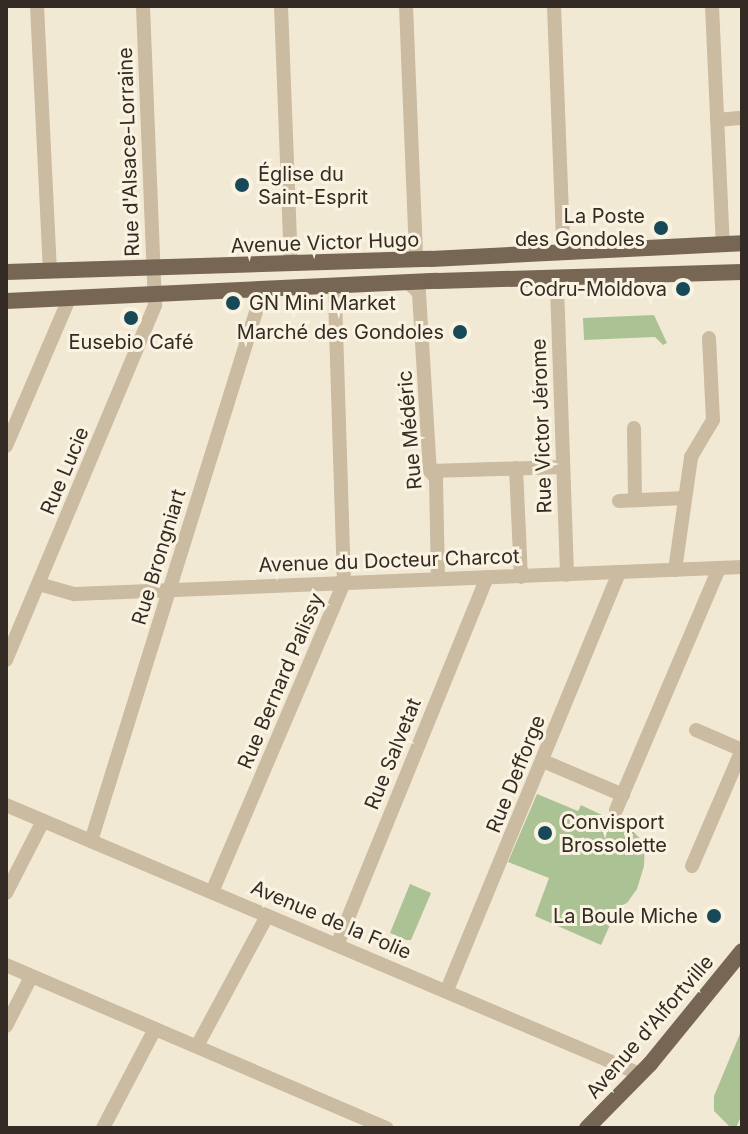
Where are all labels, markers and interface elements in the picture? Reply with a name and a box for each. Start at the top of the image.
street label: Rue d'Alsace-Lorraine [113,47,145,257]
place label: Église du Saint-Esprit [258,162,368,209]
marker: Église du Saint-Esprit [233,176,251,194]
place label: La Poste des Gondoles [515,204,645,251]
marker: La Poste des Gondoles [652,219,670,237]
street label: Avenue Victor Hugo [230,228,420,258]
place label: Codru-Moldova [519,277,667,301]
marker: Codru-Moldova [674,280,692,298]
place label: GN Mini Market [249,291,396,315]
marker: GN Mini Market [224,294,242,312]
marker: Eusebio Café [122,309,140,327]
place label: Marché des Gondoles [237,320,444,344]
marker: Marché des Gondoles [451,323,469,341]
place label: Eusebio Café [68,330,194,354]
street label: Rue Victor Jérome [527,338,557,514]
street label: Rue Médéric [393,369,427,491]
street label: Rue Lucie [36,423,94,519]
street label: Rue Brongniart [127,486,191,628]
street label: Avenue du Docteur Charcot [258,544,520,578]
street label: Rue Bernard Palissy [233,589,329,773]
street label: Rue Salvetat [360,695,426,813]
street label: Rue Defforge [482,712,550,836]
place label: Convisport Brossolette [561,810,667,857]
marker: Convisport Brossolette [536,824,554,842]
street label: Avenue de la Folie [247,875,415,965]
place label: La Boule Miche [553,904,698,928]
marker: La Boule Miche [705,907,723,925]
street label: Avenue d'Alfortville [581,950,719,1104]

